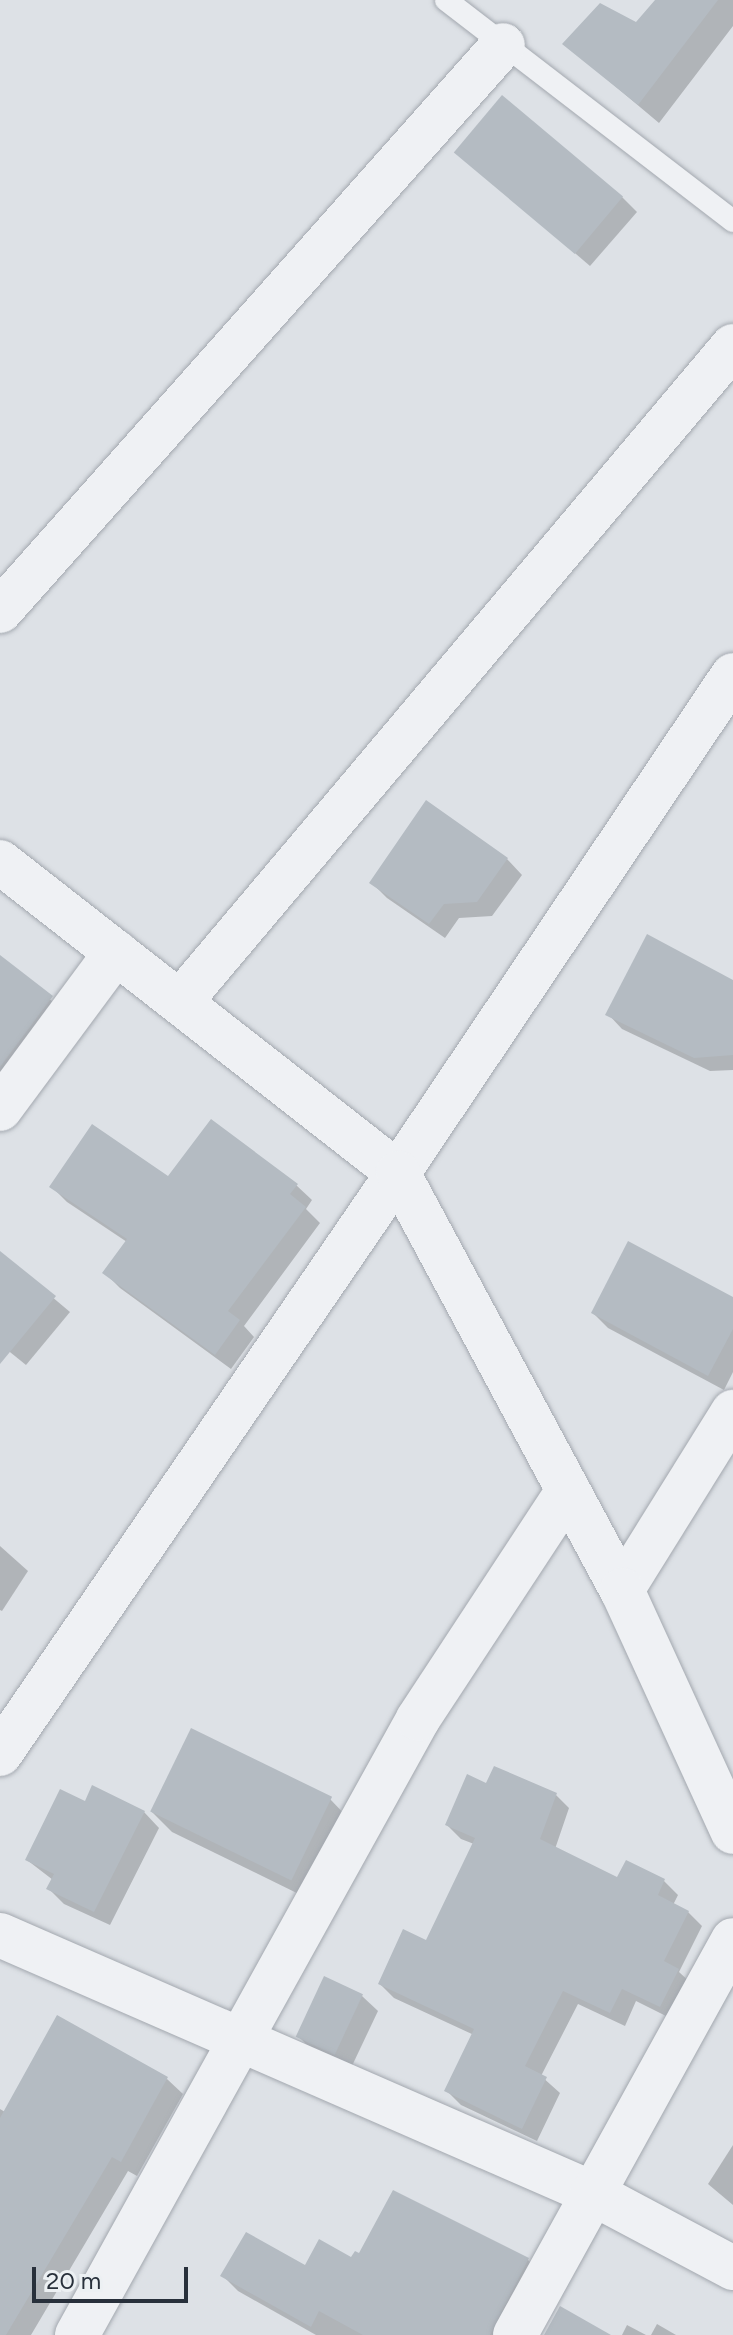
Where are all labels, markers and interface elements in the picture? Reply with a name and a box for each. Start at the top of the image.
scale bar [36,2251,192,2301]
text: 20 m [46,2266,101,2295]

